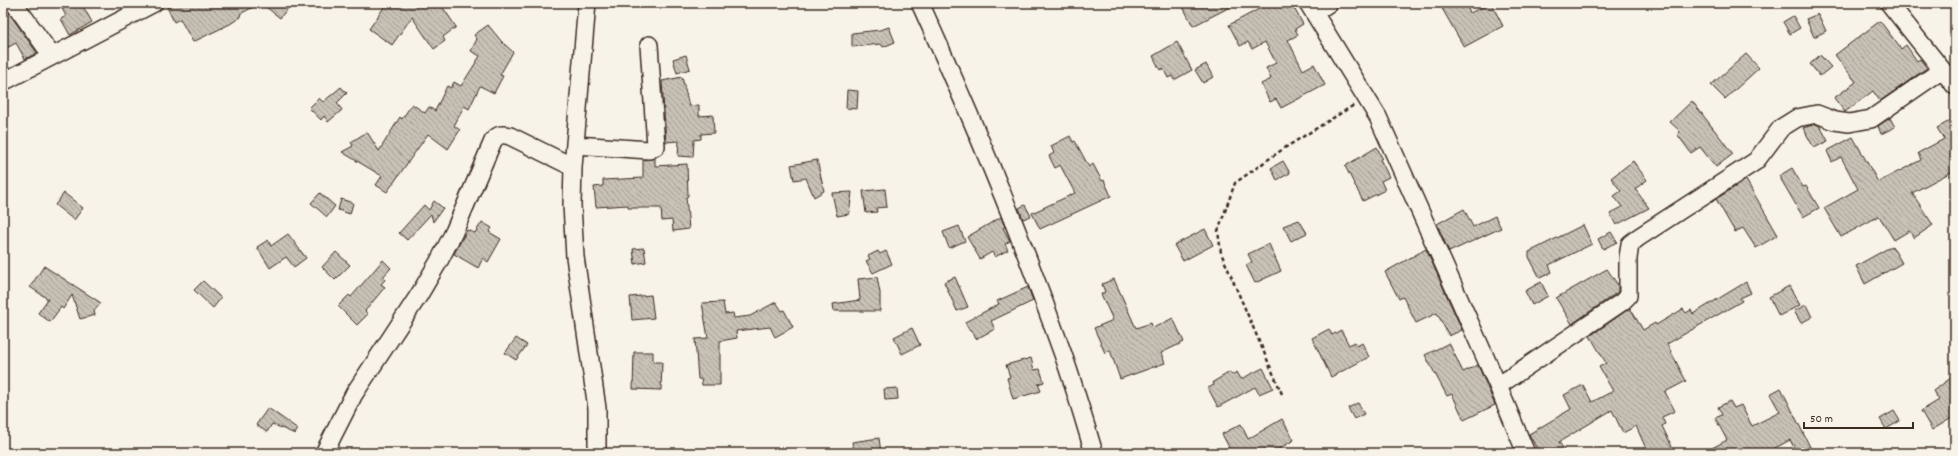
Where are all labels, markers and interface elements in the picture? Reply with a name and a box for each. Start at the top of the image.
scale bar [1804,404,1913,430]
text: 50 m [1810,411,1833,428]

